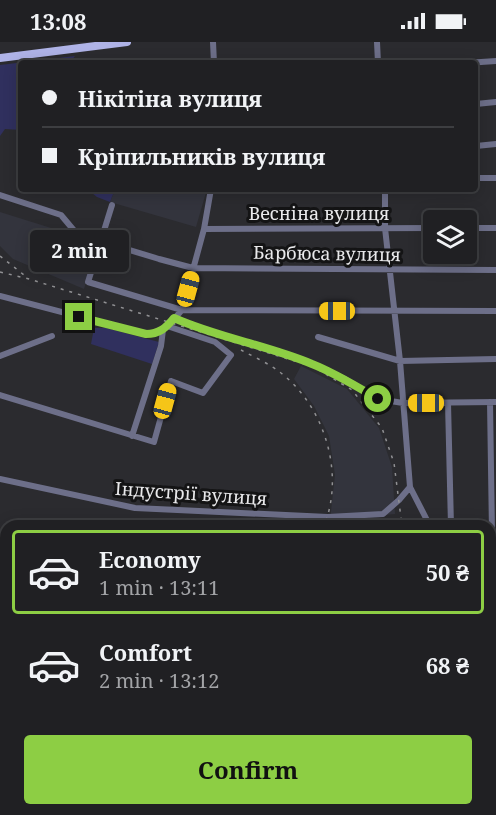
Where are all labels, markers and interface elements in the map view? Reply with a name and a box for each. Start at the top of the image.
text: 13:08 [30,6,86,36]
text: Нікітіна вулиця [78,83,262,113]
text: Кріпильників вулиця [78,141,326,171]
street label: Весніна вулиця [248,201,390,225]
map controls [423,210,477,264]
button: layers [423,210,477,264]
callout: 2 min [29,230,128,272]
text: 2 min [51,237,108,264]
street label: Барбюса вулиця [253,240,401,266]
car [175,269,201,309]
car [319,302,355,320]
route end [65,303,92,330]
car [152,381,178,421]
route start [364,385,391,412]
car [408,394,444,412]
street label: Індустрії вулиця [114,476,268,510]
text: Economy [99,544,201,574]
icon: car [27,545,81,599]
text: 50 ₴ [426,557,469,587]
text: 1 min · 13:11 [99,574,219,601]
text: Comfort [99,637,192,667]
icon: car [27,638,81,692]
text: 68 ₴ [426,650,469,680]
text: 2 min · 13:12 [99,667,219,694]
button: Confirm [24,735,472,804]

